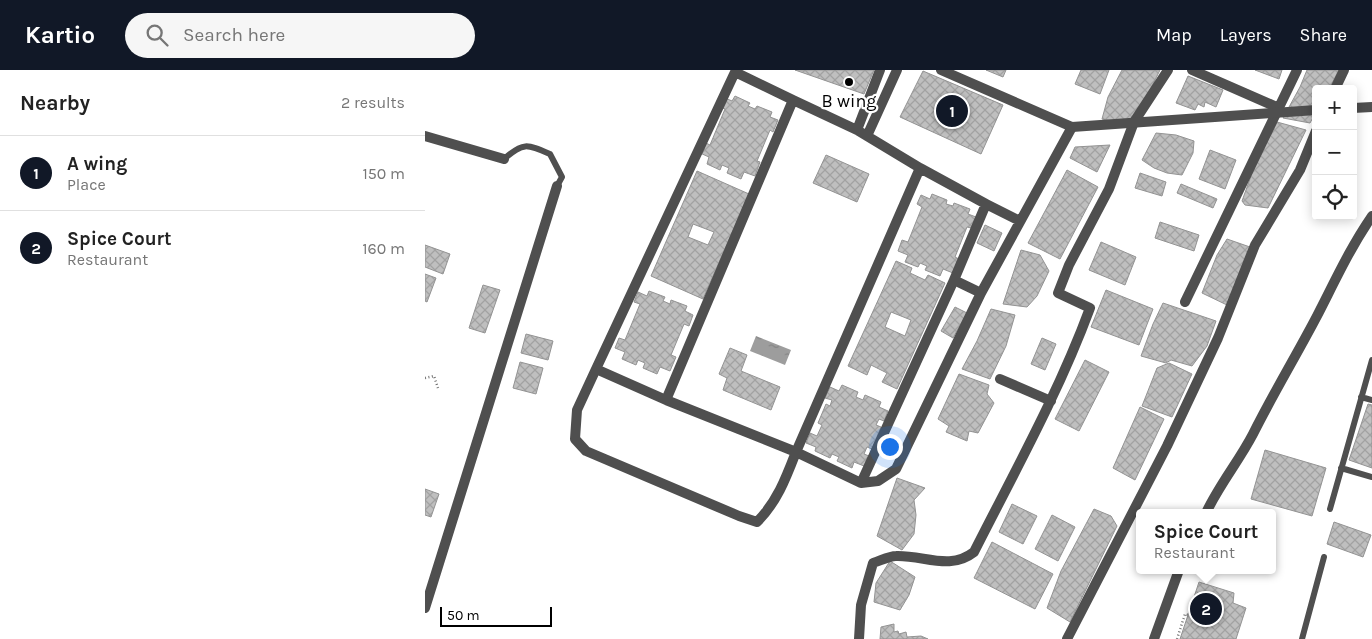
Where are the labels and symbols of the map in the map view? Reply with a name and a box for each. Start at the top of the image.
marker: B wing [843,76,855,88]
place label: B wing [822,90,876,112]
pin: 1 [936,92,968,130]
your location [877,434,903,460]
pin: 2 [1190,590,1222,628]
scale bar [440,604,553,627]

